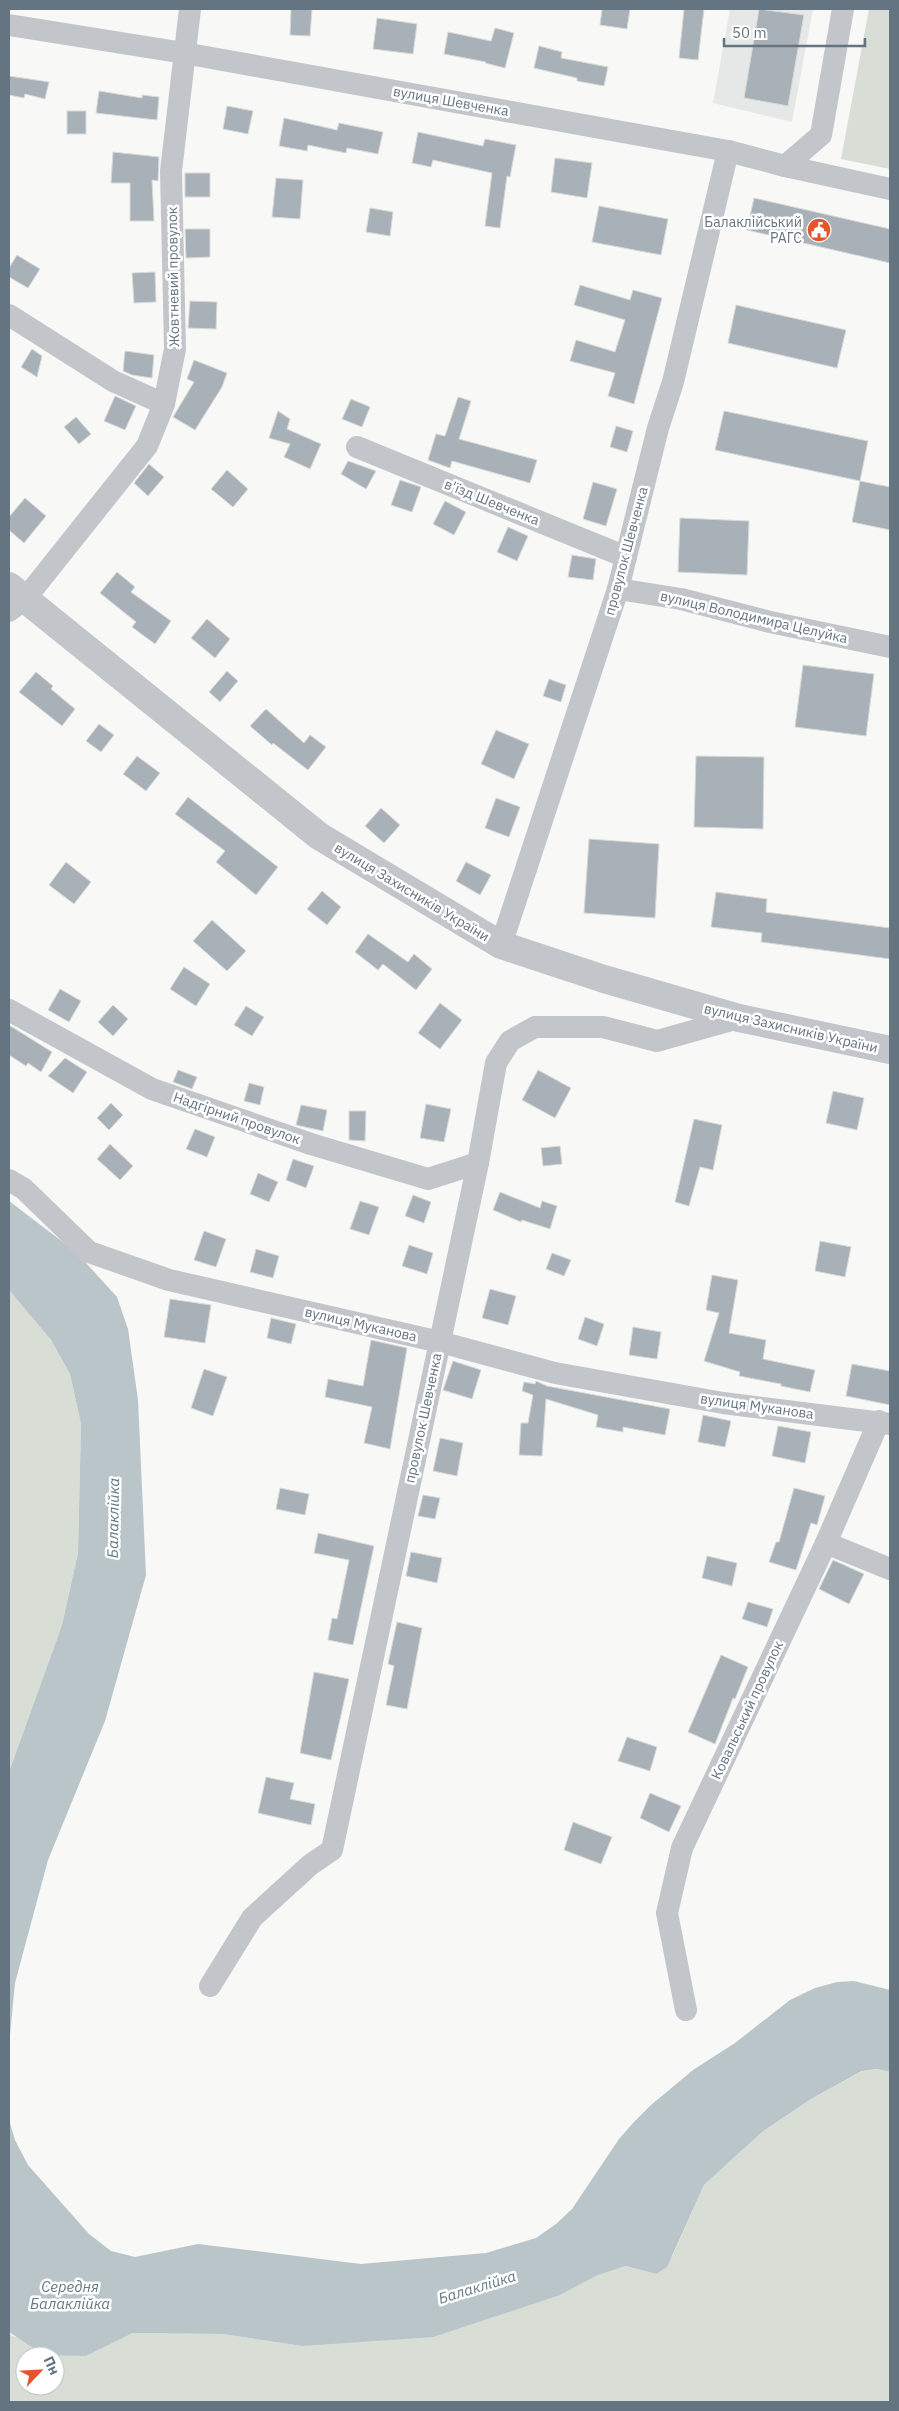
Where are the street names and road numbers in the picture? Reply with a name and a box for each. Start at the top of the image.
street label: вулиця Шевченка [392,82,511,120]
street label: Жовтневий провулок [163,206,183,348]
street label: в'їзд Шевченка [442,475,543,529]
street label: провулок Шевченка [600,484,652,617]
street label: вулиця Володимира Целуйка [658,587,850,647]
street label: вулиця Захисників України [331,838,493,946]
street label: вулиця Захисників України [702,999,880,1057]
street label: Надгірний провулок [171,1088,303,1148]
street label: вулиця Муканова [303,1302,419,1346]
street label: провулок Шевченка [400,1351,446,1485]
street label: вулиця Муканова [699,1389,815,1423]
street label: Ковальський провулок [707,1638,787,1782]

